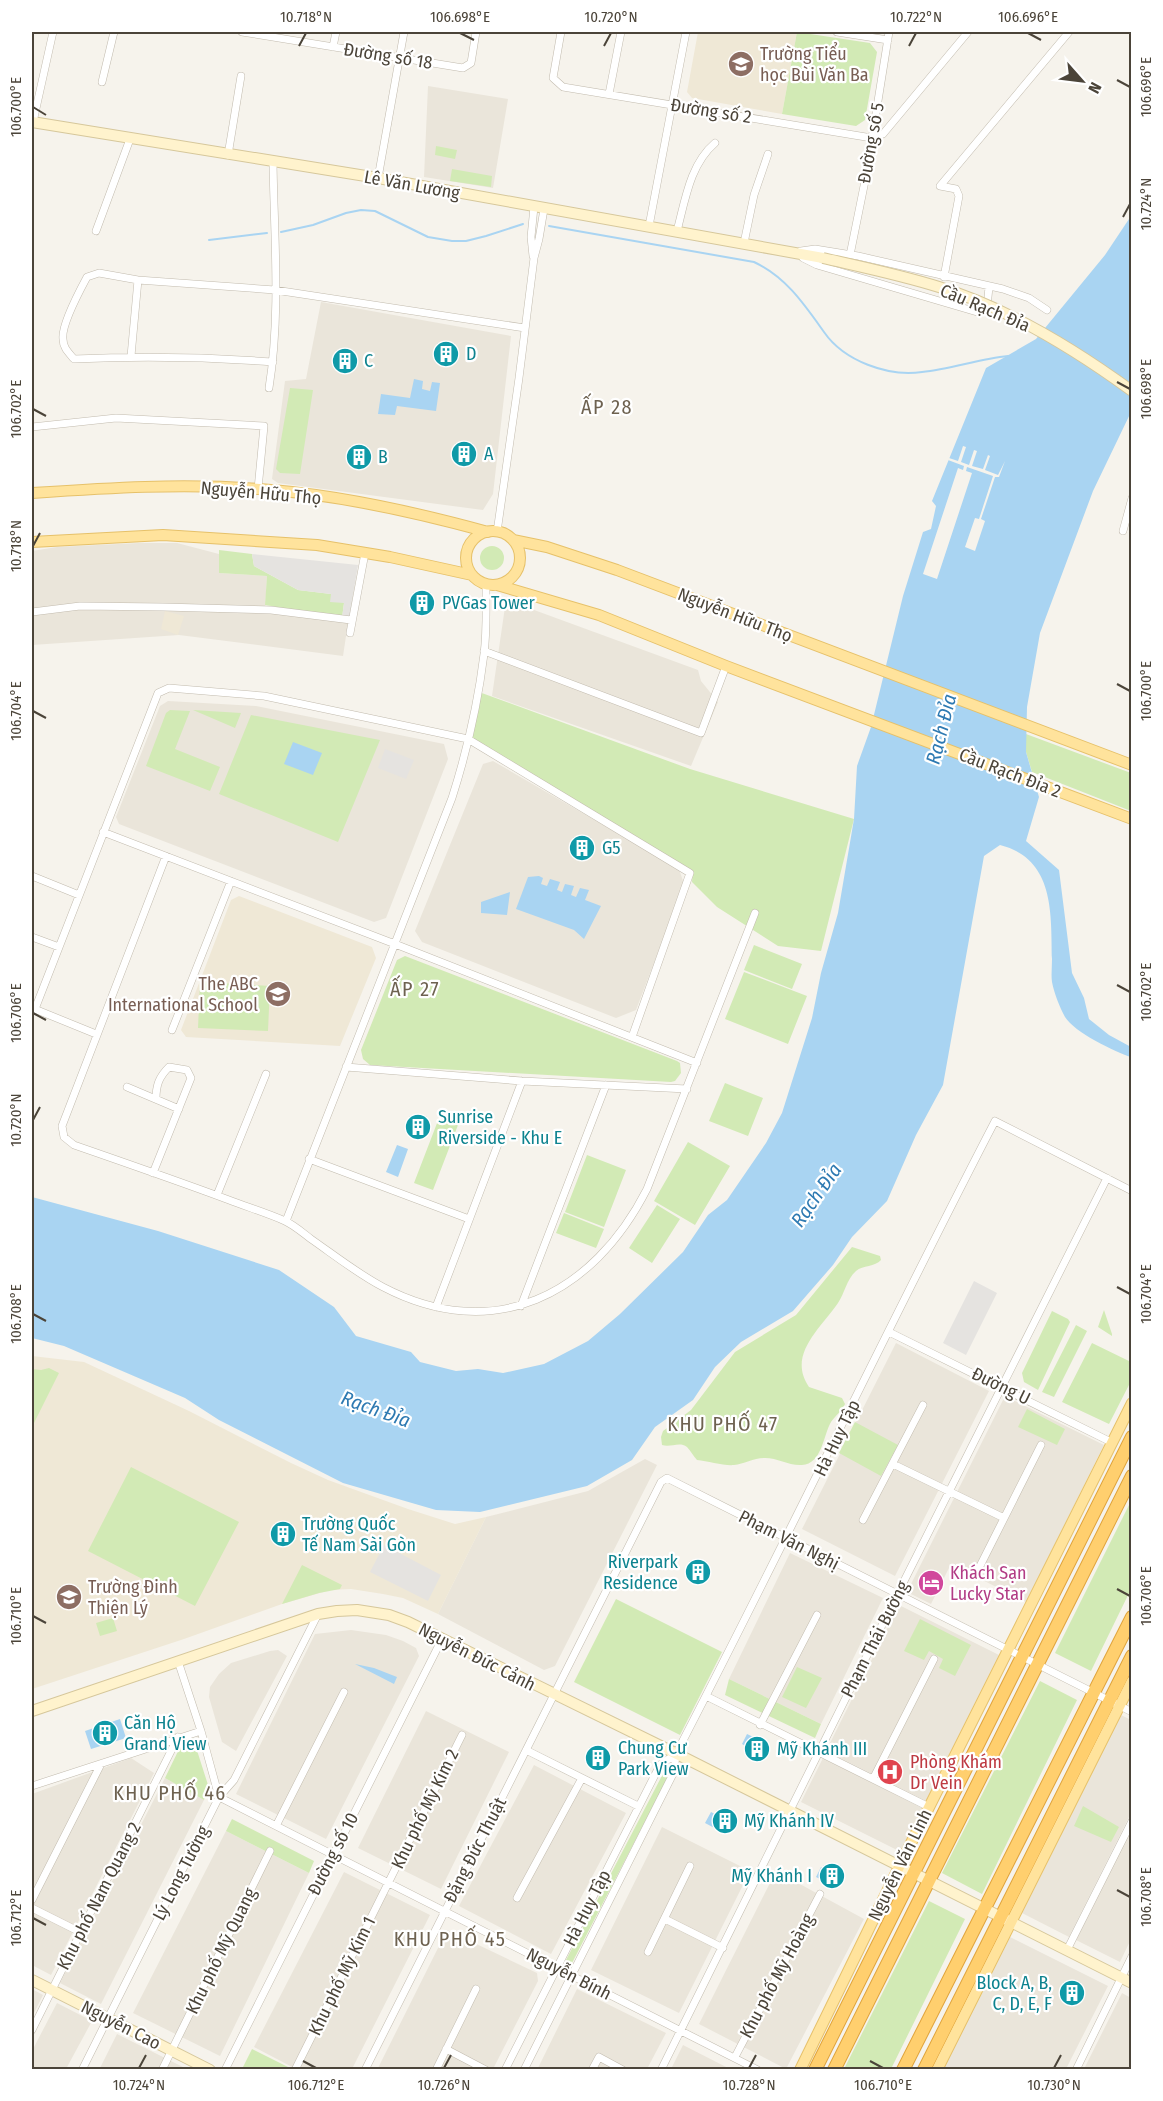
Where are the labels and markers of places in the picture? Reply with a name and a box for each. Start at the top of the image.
place label: Trường Tiểu học Bùi Văn Ba [760,42,869,86]
school or university icon: Trường Tiểu học Bùi Văn Ba [726,49,756,79]
building icon: D [431,339,461,369]
place label: D [466,343,476,365]
building icon: C [330,346,360,376]
place label: C [364,350,373,372]
building icon: A [449,439,479,469]
building icon: B [344,442,374,472]
place label: A [484,443,494,465]
place label: B [378,446,388,468]
building icon: PVGas Tower [407,588,437,618]
place label: PVGas Tower [442,592,536,614]
building icon: G5 [567,833,597,863]
place label: G5 [602,837,621,859]
place label: The ABC International School [108,973,258,1016]
school or university icon: The ABC International School [263,979,293,1009]
place label: Sunrise Riverside - Khu E [438,1106,562,1149]
building icon: Sunrise Riverside - Khu E [403,1112,433,1142]
place label: Trường Quốc Tế Nam Sài Gòn [302,1513,416,1556]
building icon: Trường Quốc Tế Nam Sài Gòn [268,1519,298,1549]
place label: Riverpark Residence [603,1551,679,1594]
building icon: Riverpark Residence [683,1557,713,1587]
place label: Khách Sạn Lucky Star [950,1562,1026,1605]
hotel icon: Khách Sạn Lucky Star [916,1568,946,1598]
place label: Trường Đinh Thiện Lý [88,1576,178,1619]
school or university icon: Trường Đinh Thiện Lý [54,1582,84,1612]
place label: Căn Hộ Grand View [124,1712,207,1755]
building icon: Căn Hộ Grand View [90,1718,120,1748]
building icon: Mỹ Khánh III [742,1734,772,1764]
place label: Chung Cư Park View [618,1737,689,1780]
place label: Mỹ Khánh III [777,1738,867,1760]
building icon: Chung Cư Park View [583,1743,613,1773]
place label: Phòng Khám Dr Vein [910,1751,1002,1794]
hospital icon: Phòng Khám Dr Vein [875,1757,905,1787]
building icon: Mỹ Khánh IV [710,1806,740,1836]
place label: Mỹ Khánh IV [744,1810,835,1832]
building icon: Mỹ Khánh I [817,1861,847,1891]
place label: Mỹ Khánh I [731,1865,812,1887]
place label: Block A, B, C, D, E, F [977,1972,1052,2015]
building icon: Block A, B, C, D, E, F [1057,1978,1087,2008]

